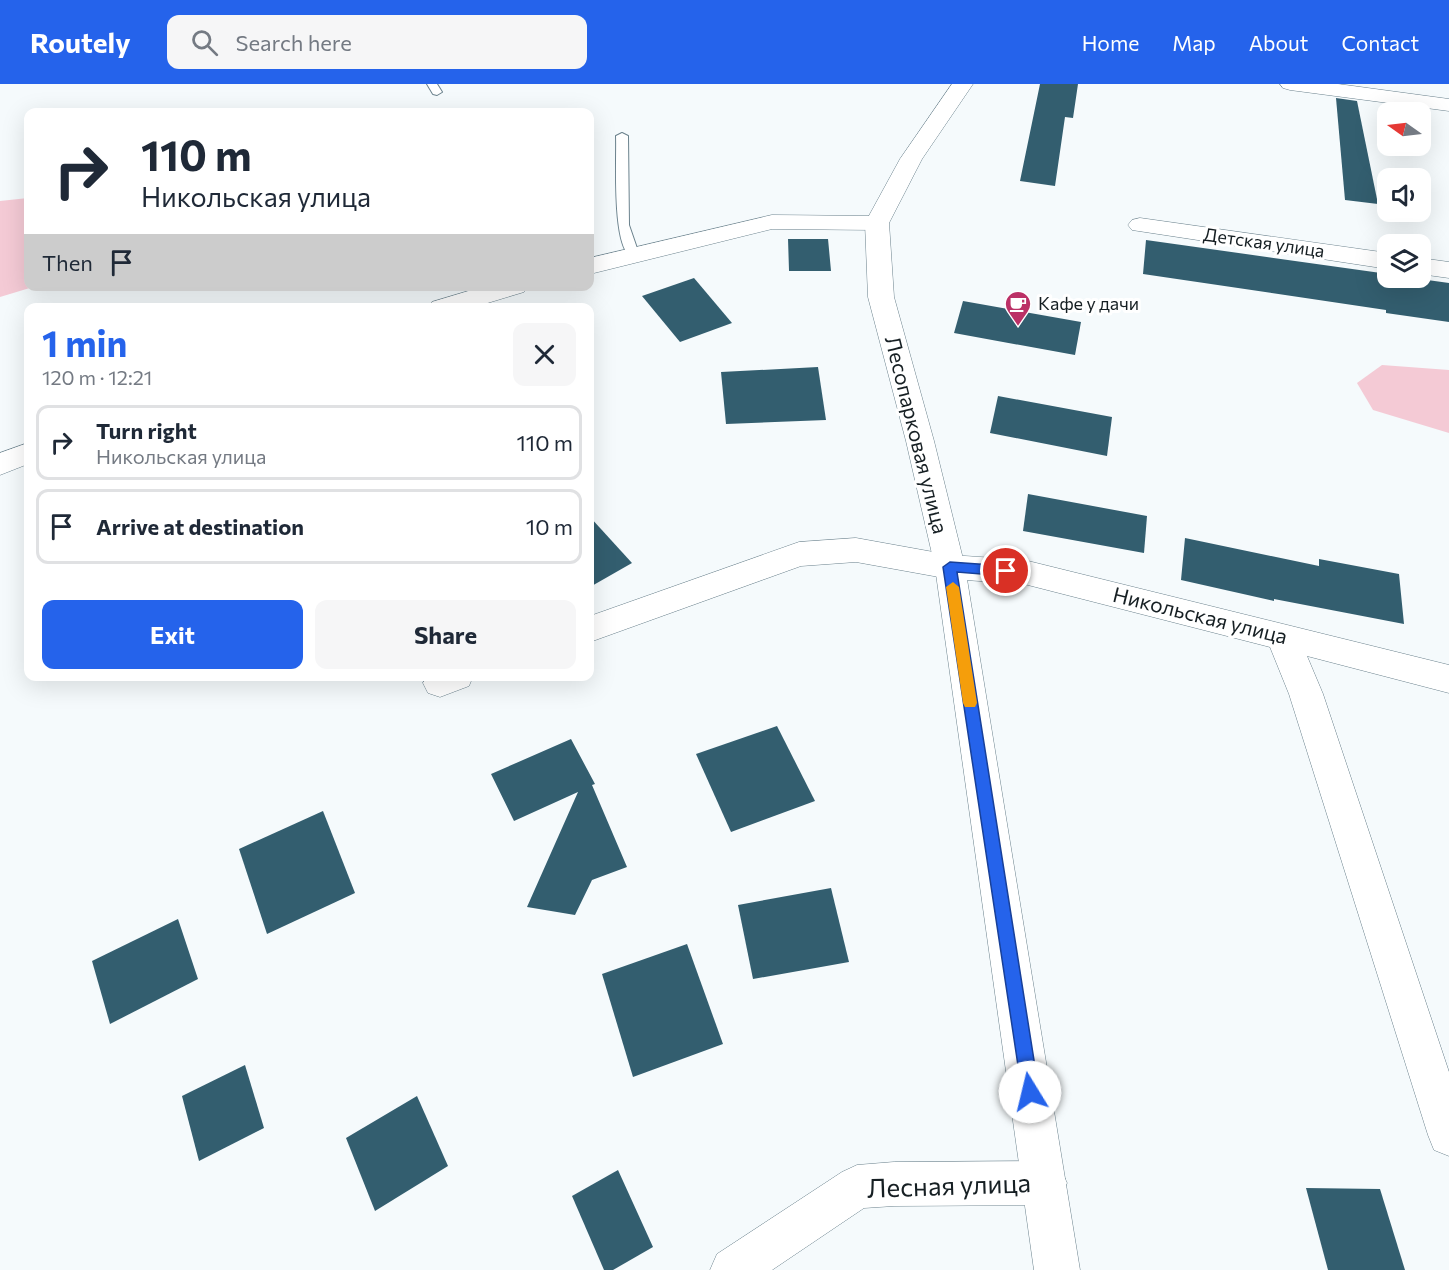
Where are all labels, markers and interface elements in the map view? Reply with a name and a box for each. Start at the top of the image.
search box [167,15,587,69]
text: Routely [30,25,131,59]
icon: search [188,26,221,59]
text: Search here [236,29,352,56]
text: Home [1082,30,1139,55]
text: Map [1172,30,1216,55]
text: About [1249,30,1308,55]
text: Contact [1341,30,1419,55]
north arrow [1377,102,1431,156]
map controls [1377,102,1431,288]
text: 110 m [141,128,252,180]
icon: right [42,132,120,210]
button: sound [1377,168,1431,222]
text: Никольская улица [141,180,371,213]
street label: Детская улица [1202,223,1326,261]
button: layers [1377,234,1431,288]
icon: arrive [105,246,138,279]
text: Then [42,249,93,276]
cafe icon: Кафе у дачи [1003,289,1033,327]
place label: Кафе у дачи [1038,292,1139,314]
text: 1 min [42,320,127,364]
button: close [513,323,576,386]
street label: Лесопарковая улица [881,333,954,536]
text: 120 m · 12:21 [42,365,152,389]
text: Turn right [96,417,197,444]
icon: right [45,426,78,459]
text: 110 m [516,429,573,456]
text: Никольская улица [96,444,266,468]
icon: arrive [45,510,78,543]
text: Arrive at destination [96,513,304,540]
text: 10 m [526,513,573,540]
pin [980,545,1031,596]
icon: arrive [989,554,1022,587]
street label: Никольская улица [1111,581,1290,648]
button: Exit [42,600,303,669]
button: Share [315,600,576,669]
position arrow [998,1060,1062,1124]
street label: Лесная улица [866,1166,1032,1203]

